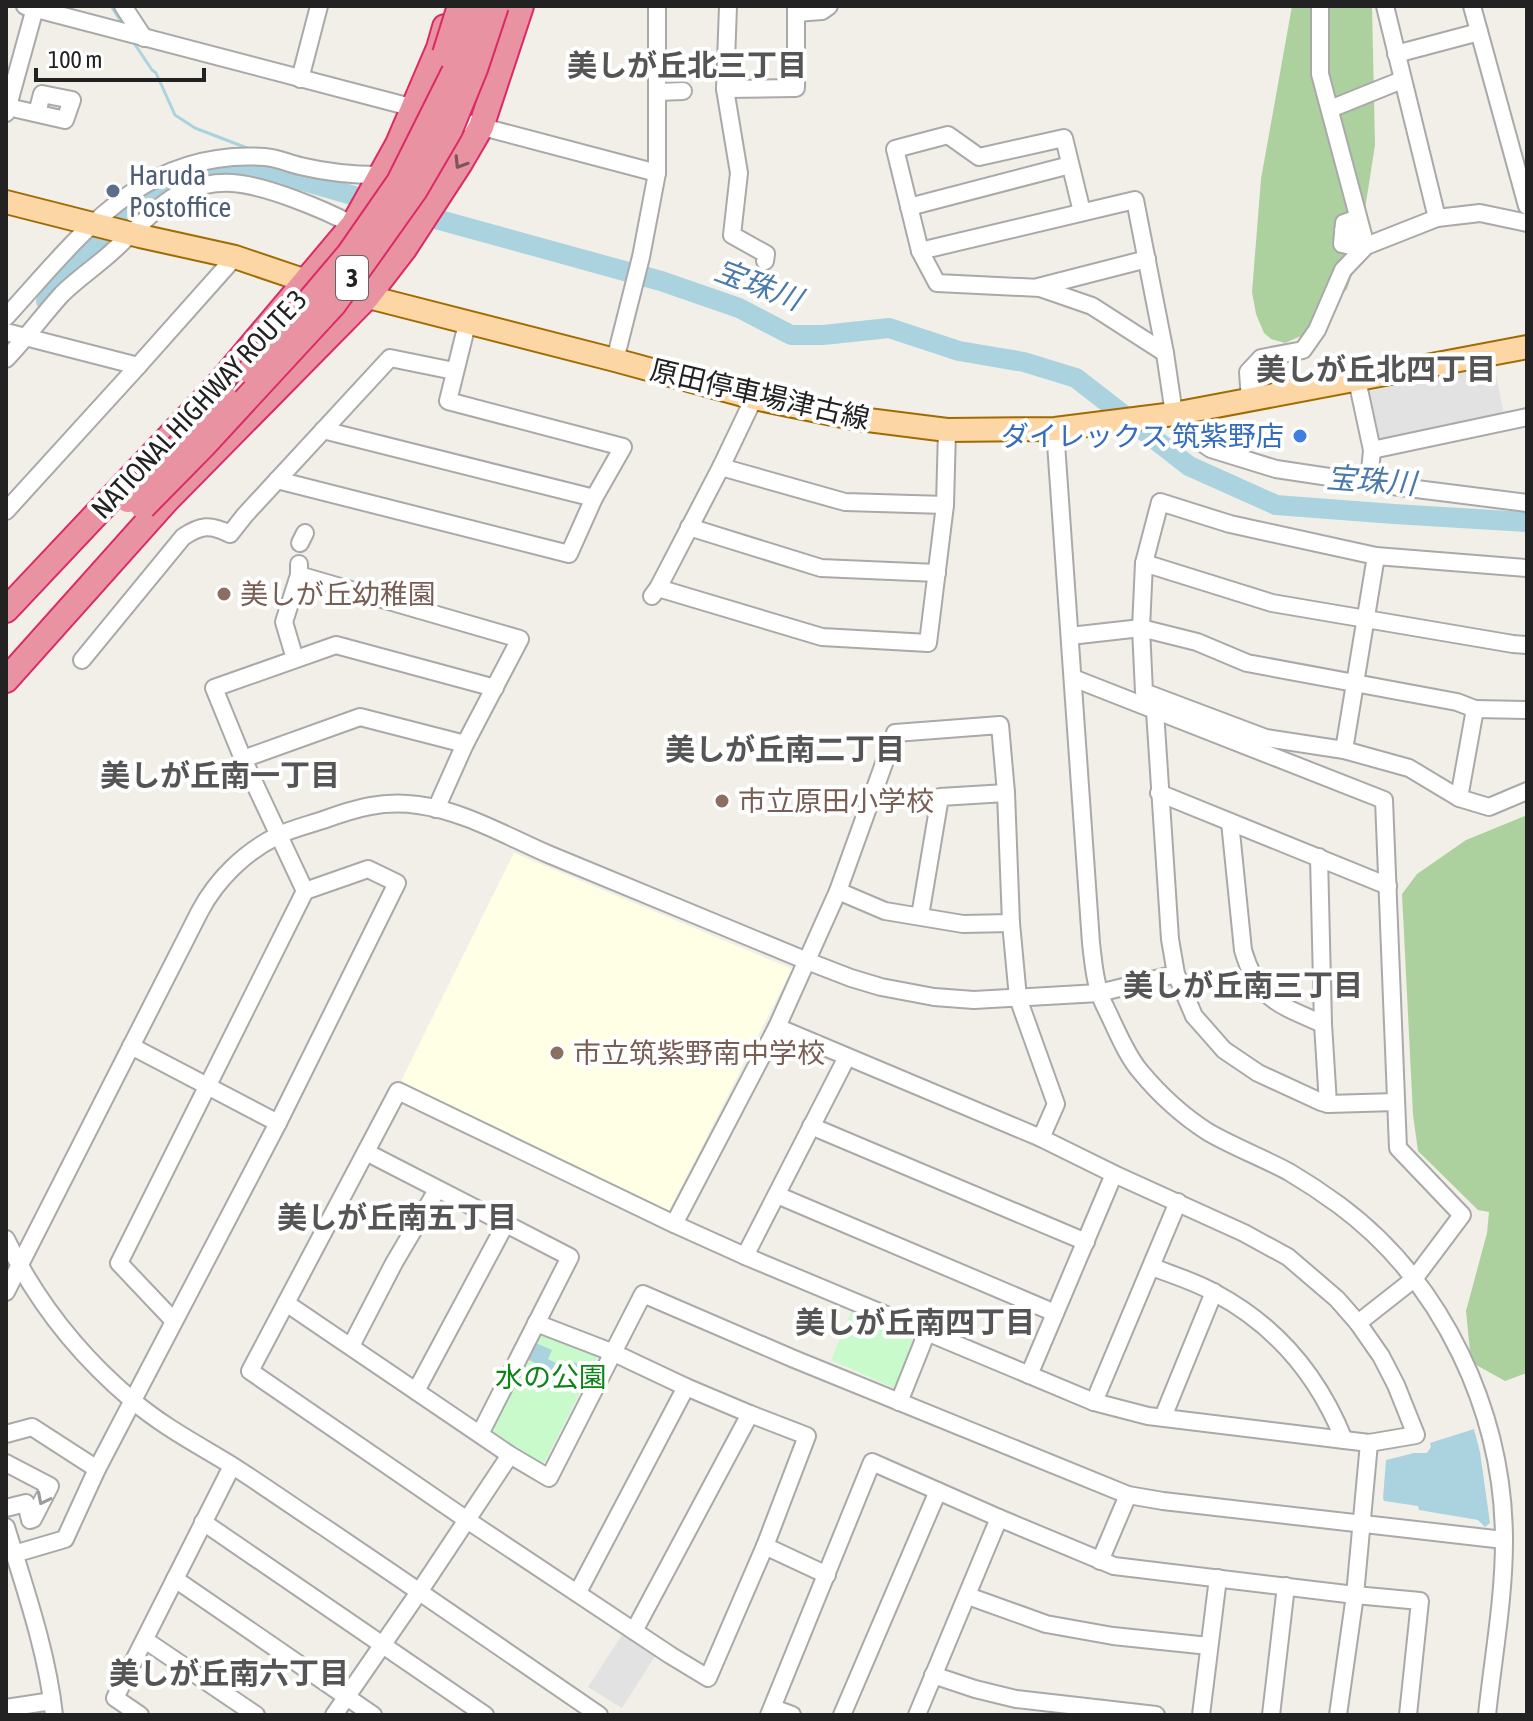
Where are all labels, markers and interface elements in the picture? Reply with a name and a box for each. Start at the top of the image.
scale bar [36,32,204,82]
text: 100 m [48,46,102,73]
district label: 美しが丘北三丁目 [567,48,807,82]
one-way arrow [454,154,469,169]
place label: Haruda Postoffice [129,159,231,223]
marker: Haruda Postoffice [104,182,122,200]
water label: 宝珠川 [710,252,809,317]
road number: 3 [336,256,368,300]
street label: NATIONAL HIGHWAY ROUTE 3 [85,283,313,525]
district label: 美しが丘北四丁目 [1256,352,1496,386]
street label: 原田停車場津古線 [647,353,873,435]
place label: ダイレックス 筑紫野店 [1001,420,1284,452]
marker: ダイレックス 筑紫野店 [1291,427,1309,445]
water label: 宝珠川 [1325,460,1420,500]
place label: 美しが丘幼稚園 [240,578,436,610]
marker: 美しが丘幼稚園 [215,585,233,603]
district label: 美しが丘南二丁目 [665,732,905,766]
district label: 美しが丘南一丁目 [100,758,340,792]
place label: 市立原田小学校 [738,785,934,817]
marker: 市立原田小学校 [713,792,731,810]
district label: 美しが丘南三丁目 [1123,968,1363,1002]
place label: 市立筑紫野南中学校 [573,1037,825,1069]
marker: 市立筑紫野南中学校 [548,1044,566,1062]
district label: 美しが丘南五丁目 [277,1200,517,1234]
district label: 美しが丘南四丁目 [795,1305,1035,1339]
park label: 水の公園 [495,1361,607,1393]
one-way arrow [38,1490,53,1505]
district label: 美しが丘南六丁目 [109,1656,349,1690]

